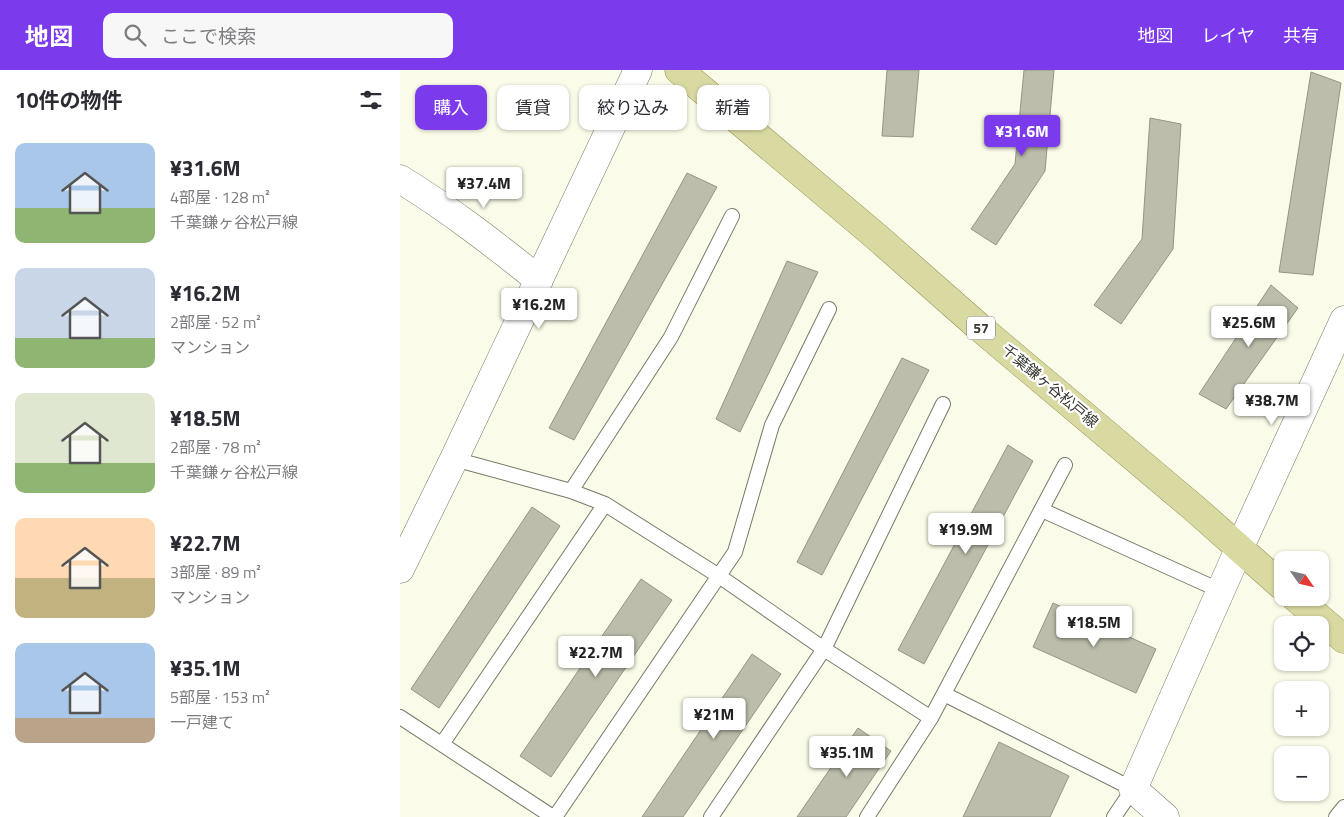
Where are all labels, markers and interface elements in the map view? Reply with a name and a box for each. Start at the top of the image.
search box [103,13,453,58]
text: 地図 [25,18,73,54]
icon: search [121,21,149,49]
text: ここで検索 [161,21,256,50]
text: 地図 [1138,22,1174,49]
text: レイヤ [1202,22,1255,49]
text: 共有 [1283,22,1319,49]
text: 10件の物件 [15,84,123,116]
chip: 購入 [415,85,487,130]
chip: 賃貸 [497,85,569,130]
chip: 絞り込み [579,85,687,130]
chip: 新着 [697,85,769,130]
icon: filters [357,86,385,114]
pin: ¥31.6M [981,114,1063,157]
text: ¥31.6M [995,119,1049,143]
text: ¥31.6M [170,152,240,184]
icon: home [55,163,115,223]
pin: ¥37.4M [443,166,525,209]
text: ¥37.4M [457,171,511,195]
text: 4部屋 · 128 m² [170,185,270,209]
text: 千葉鎌ヶ谷松戸線 [170,210,298,234]
text: ¥16.2M [170,277,240,309]
icon: home [55,288,115,348]
pin: ¥16.2M [498,288,580,330]
text: ¥16.2M [512,292,566,316]
pin: ¥25.6M [1208,306,1290,348]
text: 2部屋 · 52 m² [170,310,261,334]
text: ¥25.6M [1222,310,1276,334]
road number: 57 [967,317,995,340]
text: マンション [170,335,250,359]
street label: 千葉鎌ヶ谷松戸線 [997,338,1104,433]
pin: ¥38.7M [1231,384,1313,426]
text: ¥38.7M [1245,388,1299,412]
text: ¥18.5M [170,402,240,434]
icon: home [55,413,115,473]
text: 2部屋 · 78 m² [170,435,261,459]
text: 千葉鎌ヶ谷松戸線 [170,460,298,484]
pin: ¥19.9M [925,512,1007,555]
text: ¥19.9M [939,517,993,541]
text: ¥22.7M [170,527,240,559]
icon: home [55,538,115,598]
north arrow [1274,551,1329,606]
map controls [1274,551,1329,801]
text: 3部屋 · 89 m² [170,560,261,584]
text: マンション [170,585,250,609]
pin: ¥18.5M [1053,606,1135,648]
text: ¥18.5M [1067,610,1121,634]
button: locate [1274,616,1329,671]
pin: ¥22.7M [555,636,637,678]
text: ¥22.7M [569,640,623,664]
text: ¥35.1M [170,652,240,684]
icon: home [55,663,115,723]
button: + [1274,681,1329,736]
text: 5部屋 · 153 m² [170,685,270,709]
pin: ¥21M [684,698,744,740]
text: ¥21M [694,702,734,726]
text: 一戸建て [170,710,234,734]
pin: ¥35.1M [806,736,888,778]
text: ¥35.1M [820,740,874,764]
button: − [1274,746,1329,801]

